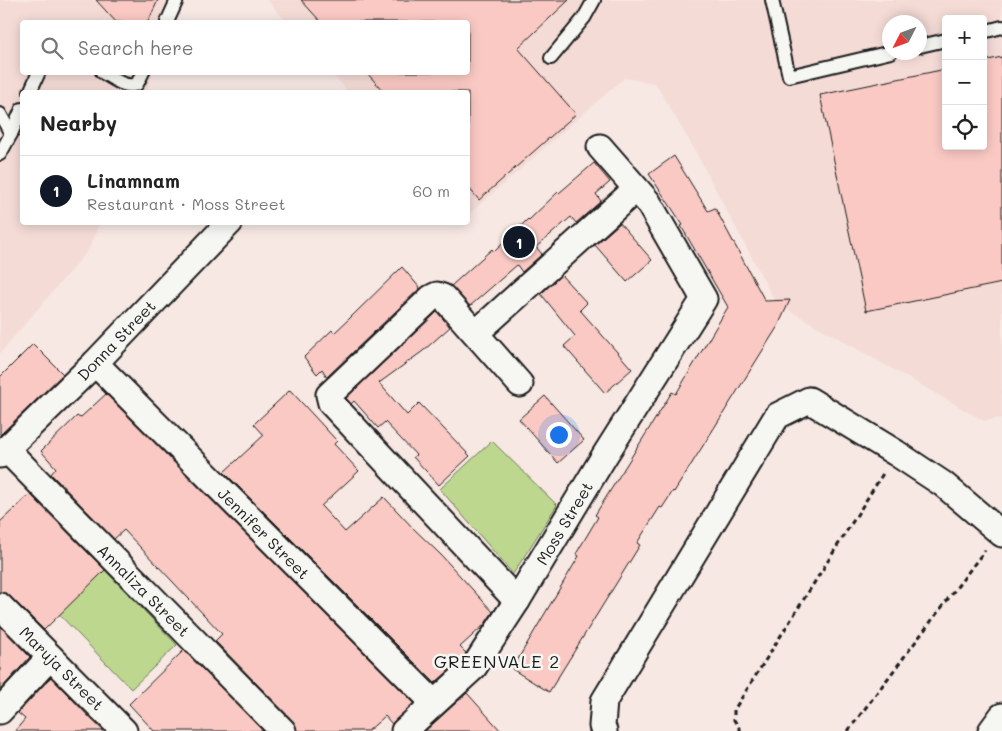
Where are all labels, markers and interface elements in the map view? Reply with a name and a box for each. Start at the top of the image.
north arrow [882,15,927,60]
map controls [942,15,987,150]
button: + [942,15,987,60]
search box [20,20,470,75]
icon: search [38,34,66,62]
text: Search here [78,35,194,60]
button: − [942,60,987,105]
button: locate [942,105,987,150]
text: Nearby [40,109,117,136]
text: Linamnam [87,168,180,193]
text: 1 [52,180,60,201]
text: 60 m [413,180,450,201]
text: Restaurant · Moss Street [87,193,286,214]
pin: 1 [503,223,535,261]
street label: Donna Street [72,295,160,385]
your location [546,422,572,448]
street label: Moss Street [531,477,597,569]
street label: Jennifer Street [214,483,314,583]
street label: Annaliza Street [93,539,195,641]
street label: Maruja Street [15,621,109,715]
district label: GREENVALE 2 [434,649,560,673]

